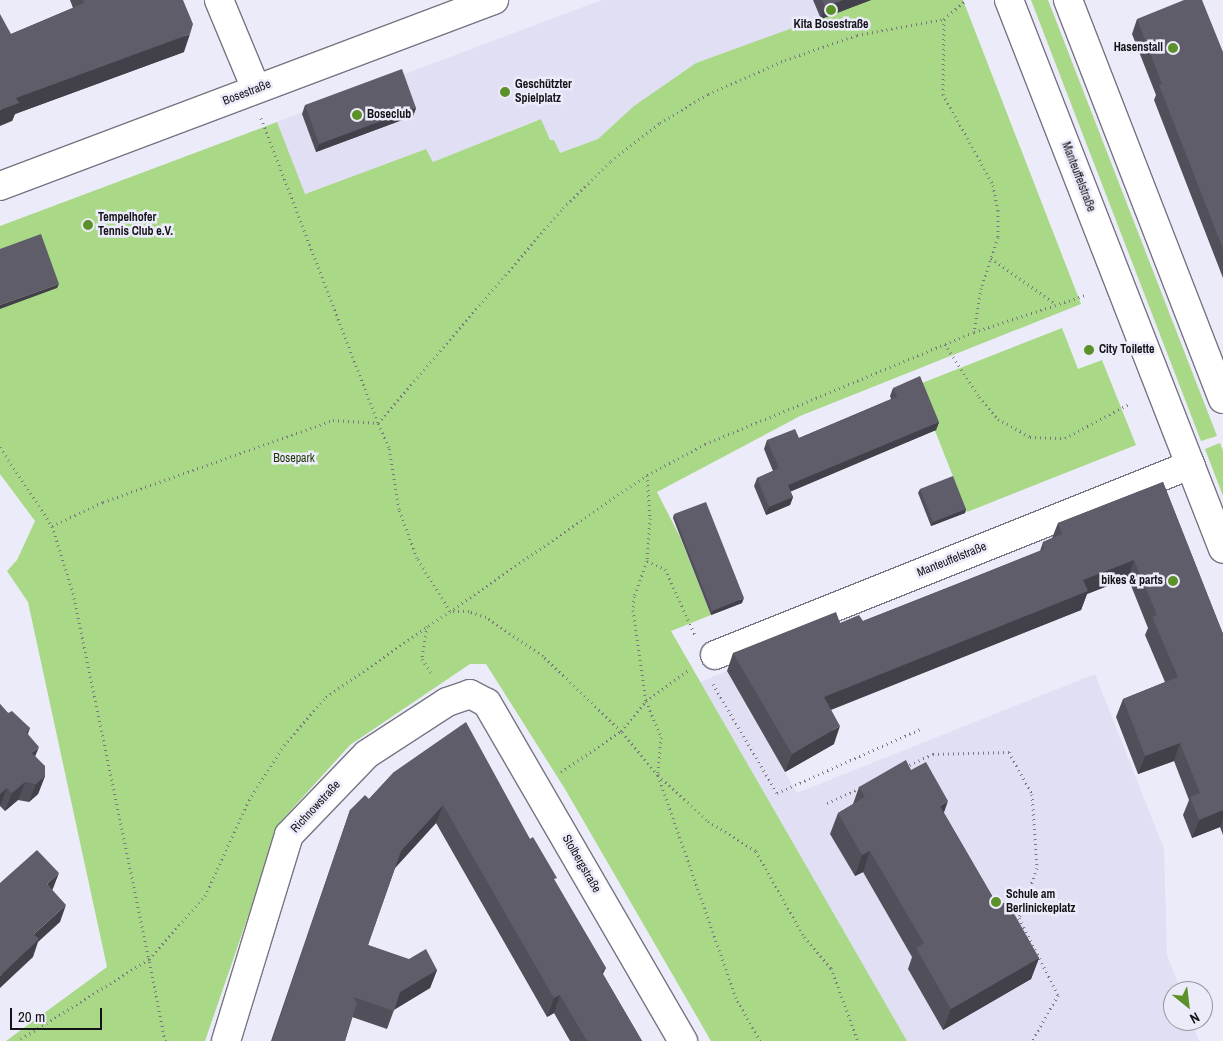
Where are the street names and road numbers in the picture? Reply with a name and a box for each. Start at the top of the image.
street label: Bosestraße [221,77,273,109]
street label: Manteuffelstraße [1058,140,1098,214]
street label: Manteuffelstraße [915,540,989,580]
street label: Richnowstraße [288,778,344,836]
street label: Stolbergstraße [559,832,603,896]

